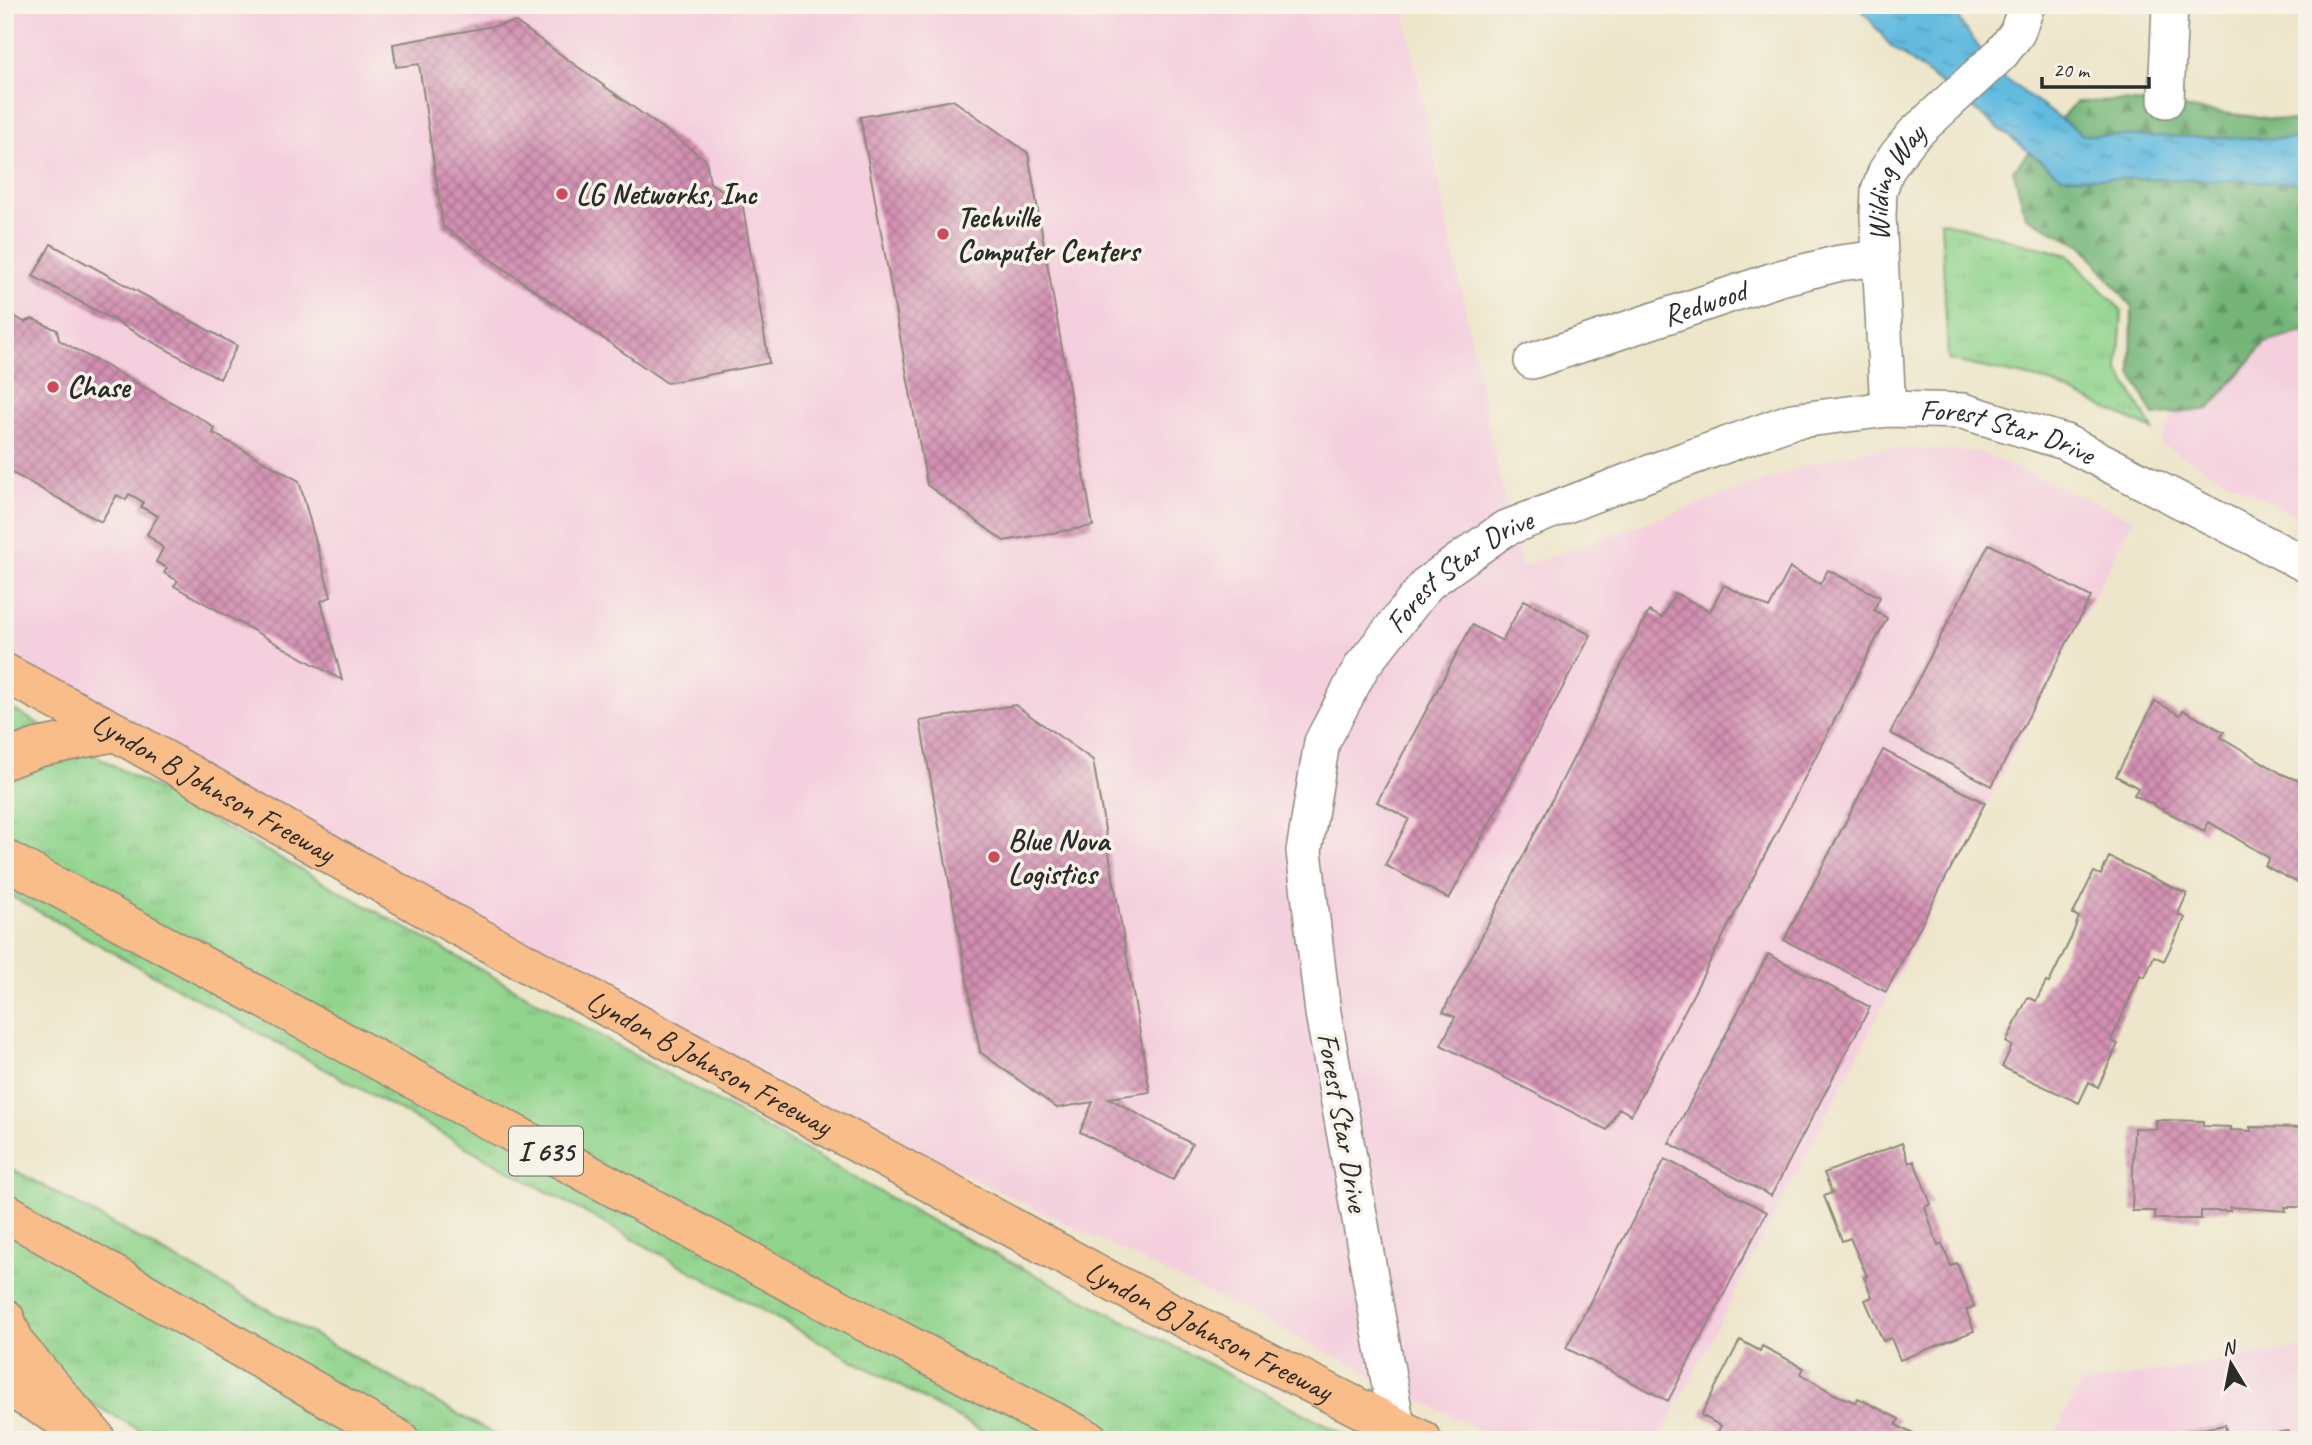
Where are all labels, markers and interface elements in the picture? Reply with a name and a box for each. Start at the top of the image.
scale bar [2042,46,2149,90]
text: 20 m [2053,57,2091,83]
street label: Wilding Way [1859,113,1934,242]
place label: LG Networks, Inc [576,175,758,213]
marker: LG Networks, Inc [554,186,570,202]
place label: Techville Computer Centers [957,198,1143,270]
marker: Techville Computer Centers [935,226,951,242]
street label: Redwood [1658,270,1755,335]
place label: Chase [67,368,131,406]
marker: Chase [45,379,61,395]
street label: Forest Star Drive [1919,391,2103,474]
street label: Forest Star Drive [1377,500,1540,641]
street label: Lyndon B Johnson Freeway [86,704,343,873]
place label: Blue Nova Logistics [1008,821,1112,893]
marker: Blue Nova Logistics [986,849,1002,865]
street label: Lyndon B Johnson Freeway [581,981,840,1145]
street label: Forest Star Drive [1309,1030,1378,1217]
road number: I 635 [509,1126,583,1176]
street label: Lyndon B Johnson Freeway [1079,1252,1340,1411]
north arrow [2196,1330,2266,1400]
text: N [2220,1335,2239,1361]

